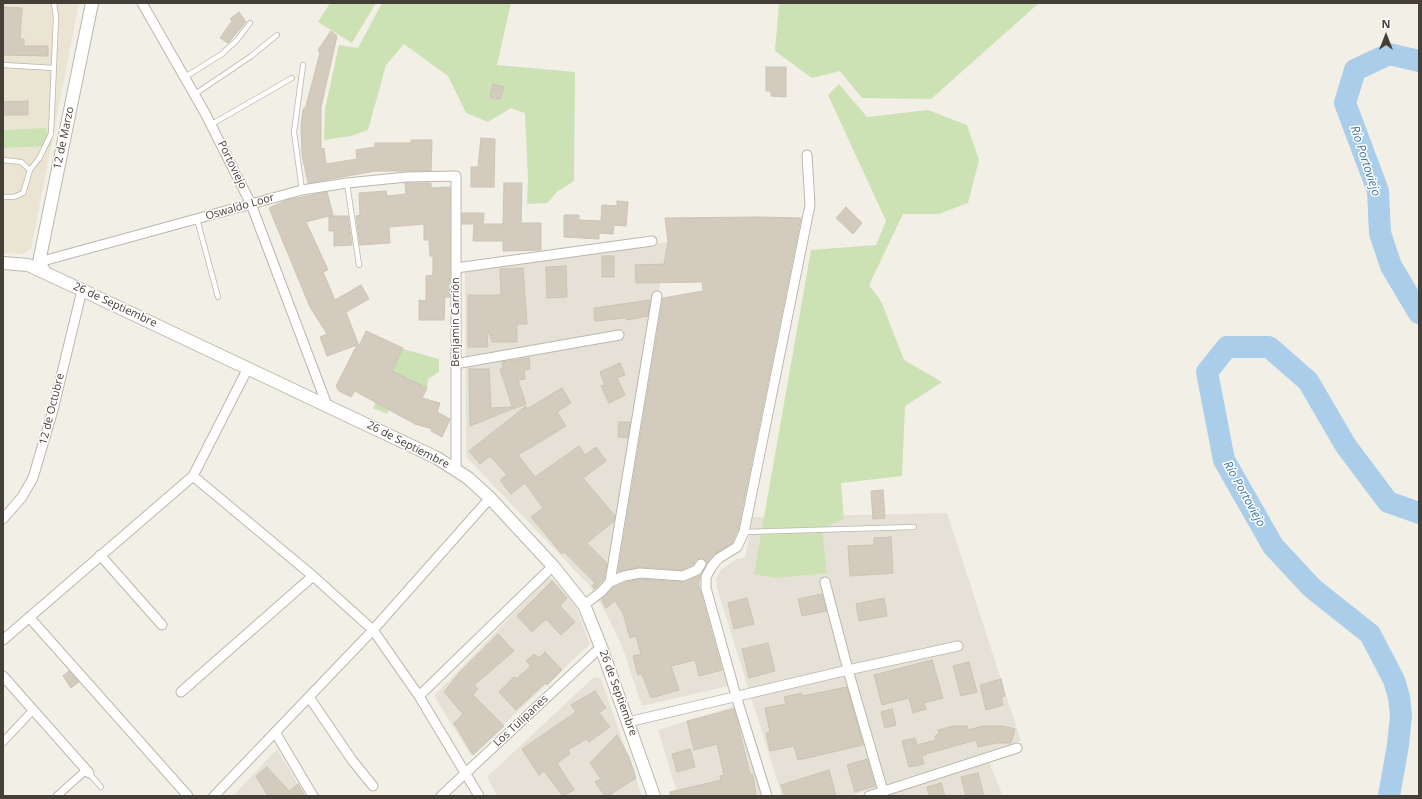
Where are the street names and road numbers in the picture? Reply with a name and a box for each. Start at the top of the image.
street label: 12 de Marzo [51,106,77,170]
street label: Portoviejo [215,139,249,191]
street label: Oswaldo Loor [204,191,276,223]
street label: Benjamin Carrión [449,277,463,367]
street label: 26 de Septiembre [71,280,159,330]
street label: 12 de Octubre [37,372,67,446]
street label: 26 de Septiembre [365,419,451,471]
street label: 26 de Septiembre [596,648,640,738]
street label: Los Tulipanes [491,692,551,750]

